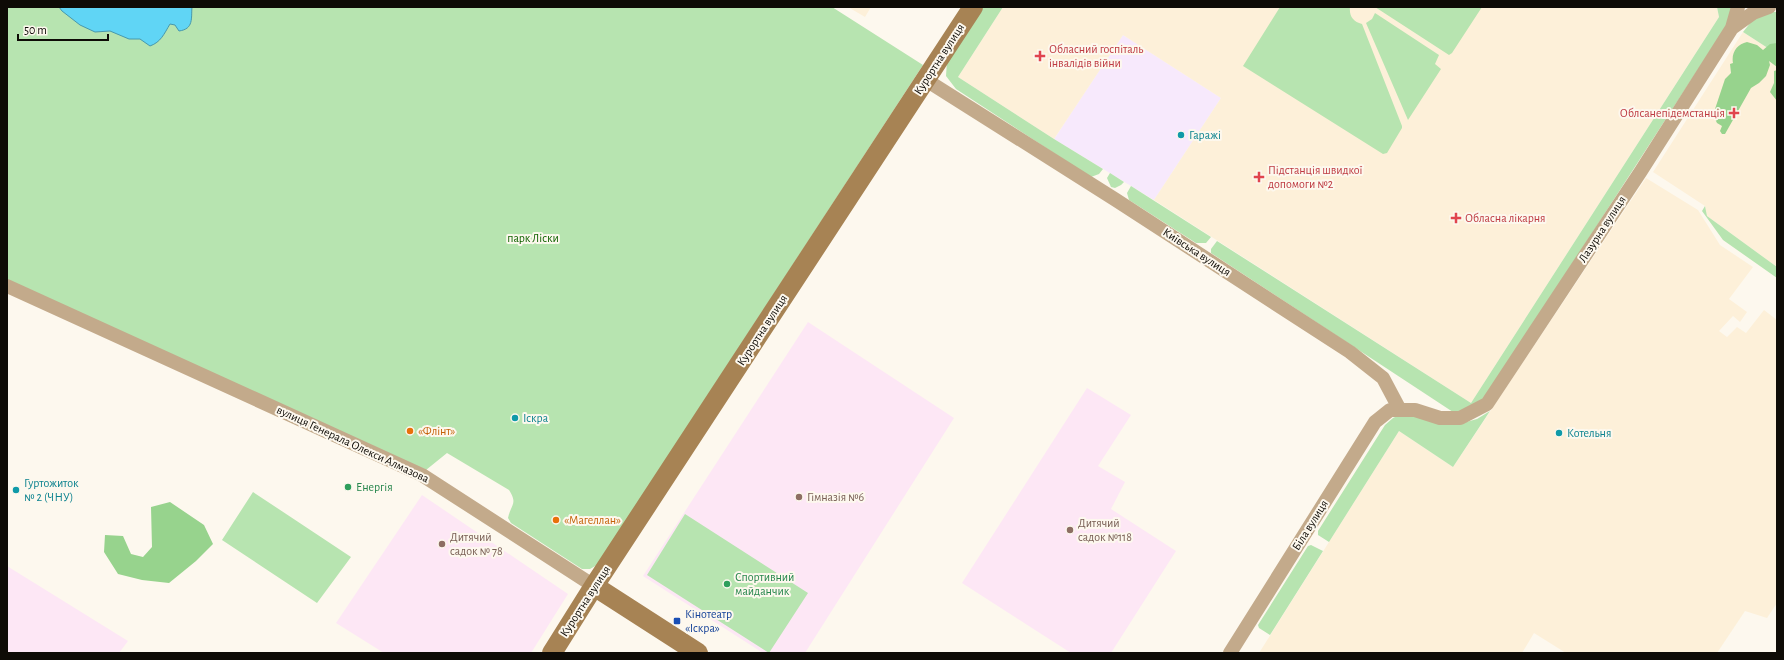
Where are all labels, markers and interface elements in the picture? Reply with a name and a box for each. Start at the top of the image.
scale bar [18,16,108,42]
street label: Курортна вулиця [912,21,967,97]
text: 50 m [24,24,47,36]
place label: Обласний госпіталь інвалідів війни [1049,43,1143,69]
marker: Обласний госпіталь інвалідів війни [1034,50,1046,62]
place label: Облсанепідемстанція [1620,107,1725,119]
marker: Облсанепідемстанція [1728,107,1740,119]
place label: Гаражі [1189,129,1221,141]
marker: Гаражі [1176,130,1186,140]
place label: Підстанція швидкої допомоги №2 [1268,164,1362,190]
marker: Підстанція швидкої допомоги №2 [1253,171,1265,183]
street label: Лазурна вулиця [1576,194,1629,265]
marker: Обласна лікарня [1450,212,1462,224]
place label: Обласна лікарня [1465,212,1546,224]
street label: Київська вулиця [1160,226,1233,279]
park label: парк Ліски [507,232,559,244]
street label: Курортна вулиця [735,292,790,368]
street label: вулиця Генерала Олекси Алмазова [275,403,431,486]
place label: Іскра [523,412,549,424]
marker: Іскра [510,413,520,423]
place label: «Флінт» [418,425,456,437]
marker: «Флінт» [405,426,415,436]
place label: Котельня [1567,427,1611,439]
marker: Котельня [1554,428,1564,438]
place label: Гуртожиток № 2 (ЧНУ) [24,477,79,503]
place label: Енергія [356,481,393,493]
marker: Енергія [343,482,353,492]
marker: Гуртожиток № 2 (ЧНУ) [11,485,21,495]
place label: Гімназія №6 [807,491,865,503]
marker: Гімназія №6 [794,492,804,502]
street label: Біла вулиця [1290,498,1331,553]
place label: «Магеллан» [564,514,621,526]
marker: «Магеллан» [551,515,561,525]
place label: Дитячий садок №118 [1078,517,1132,543]
marker: Дитячий садок №118 [1065,525,1075,535]
place label: Дитячий садок № 78 [450,531,503,557]
marker: Дитячий садок № 78 [437,539,447,549]
street label: Курортна вулиця [558,563,613,639]
place label: Спортивний майданчик [735,571,794,597]
marker: Спортивний майданчик [722,579,732,589]
place label: Кінотеатр «Іскра» [685,608,732,634]
marker: Кінотеатр «Іскра» [672,616,682,626]

